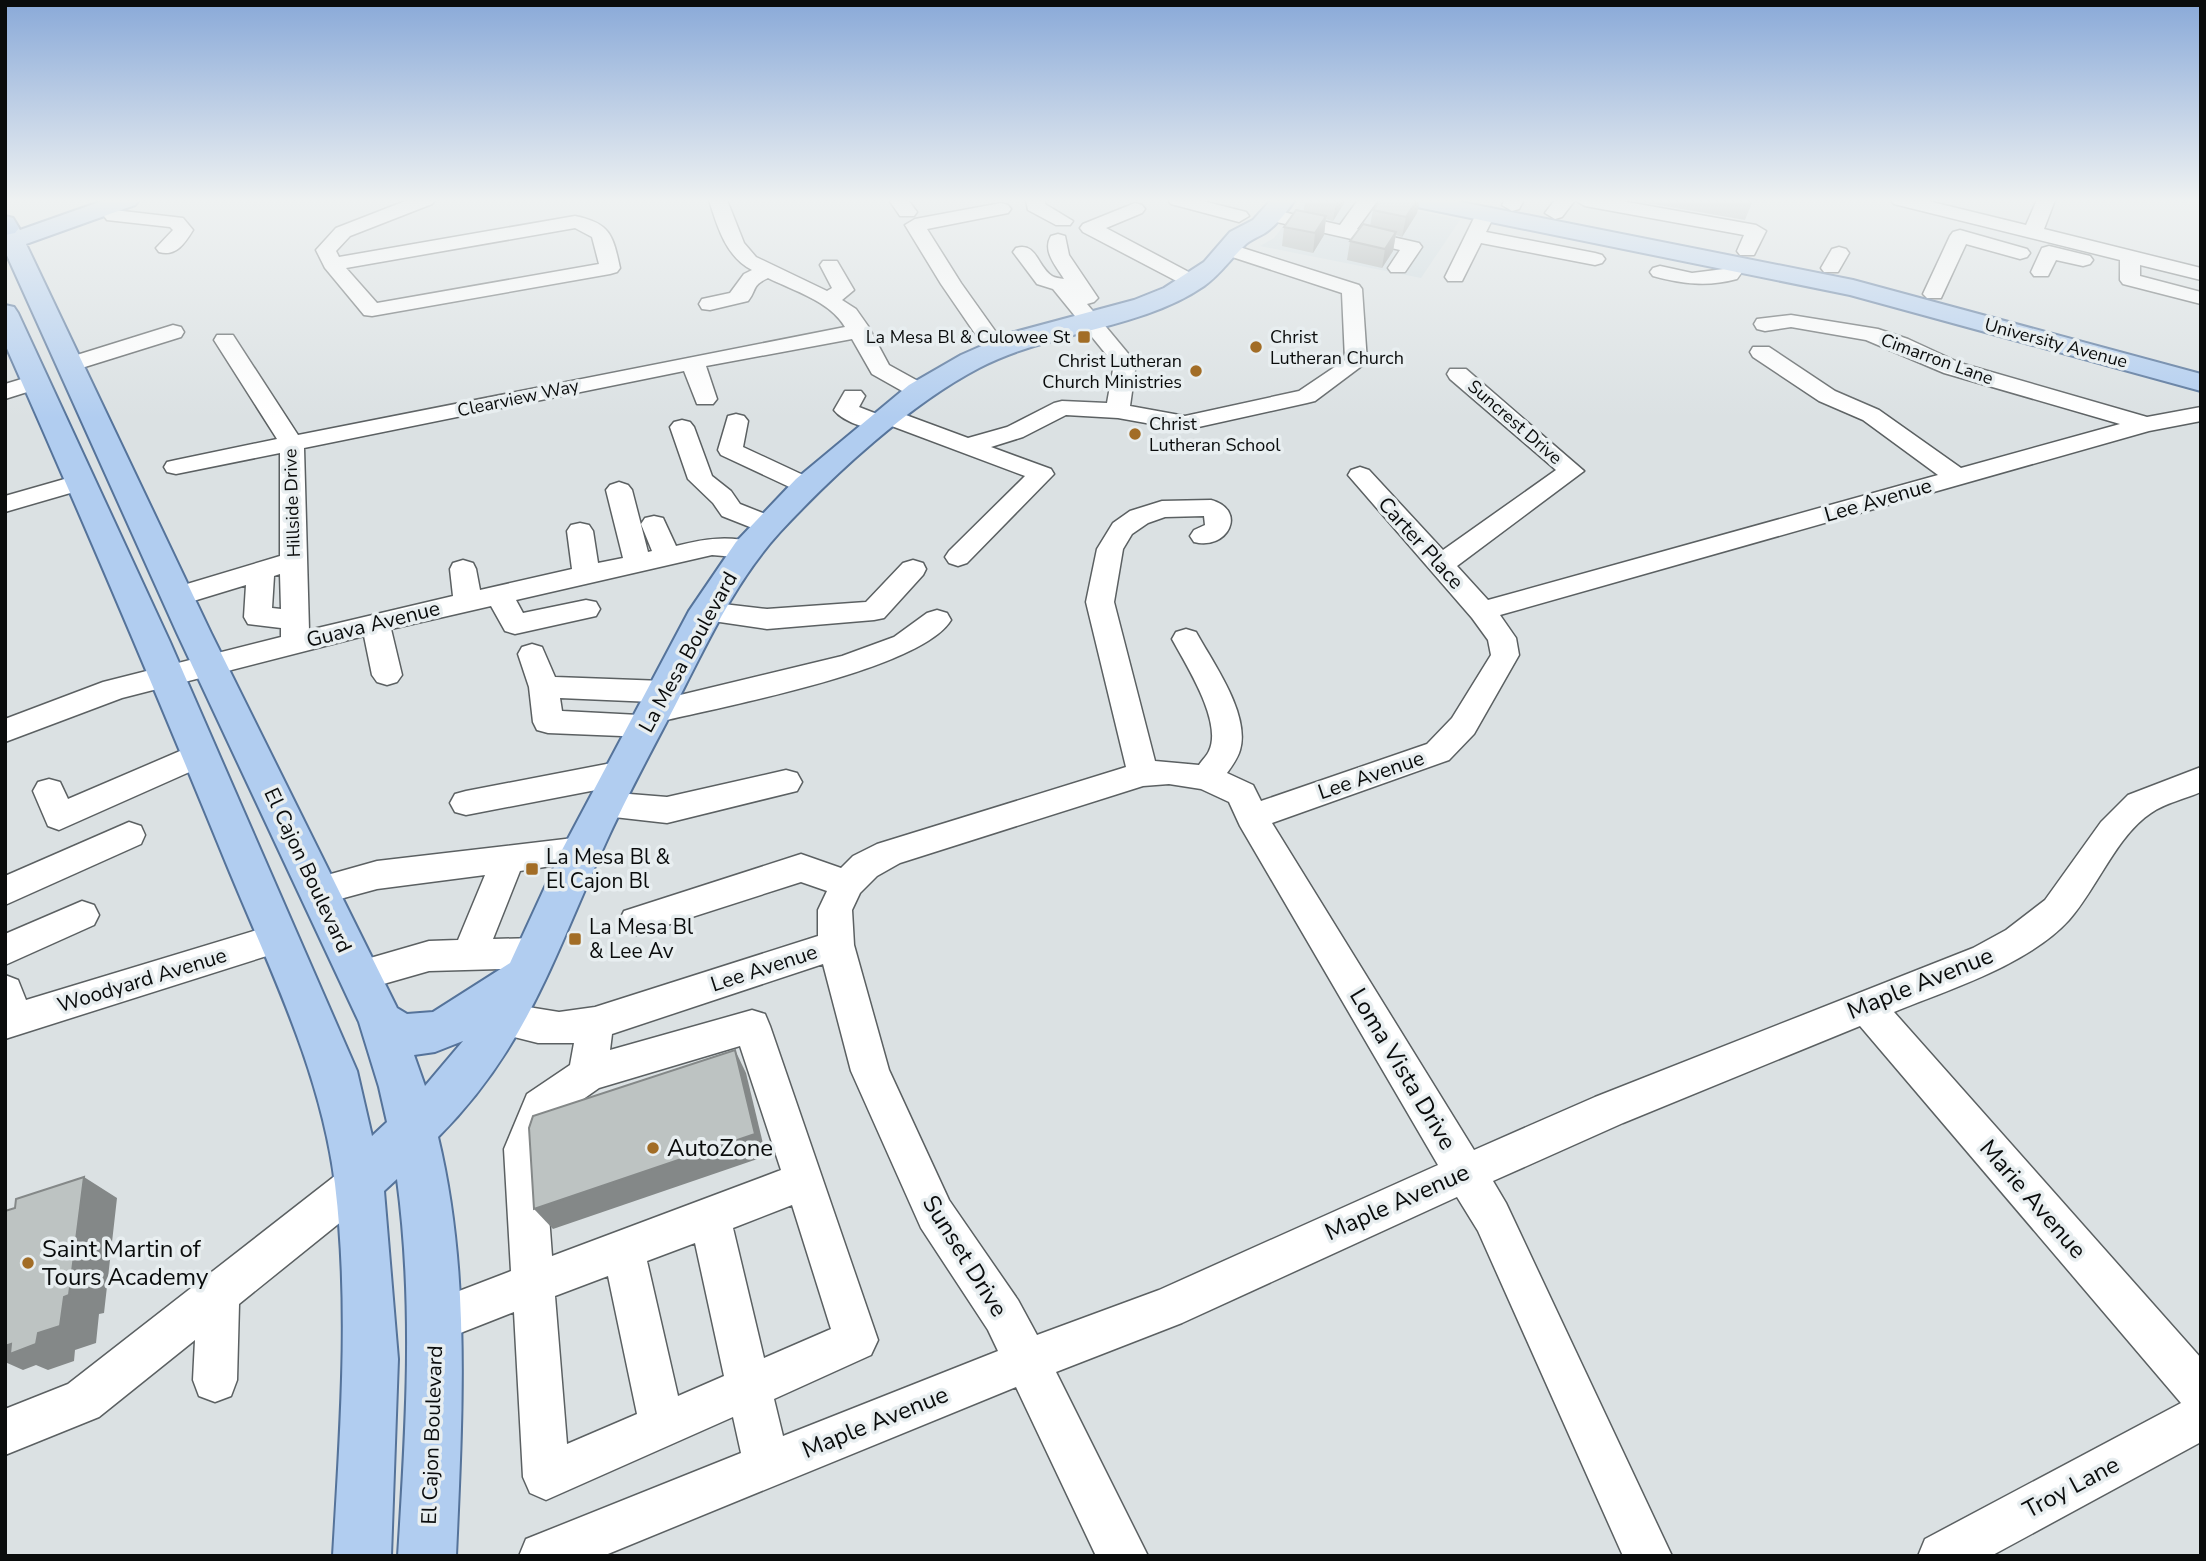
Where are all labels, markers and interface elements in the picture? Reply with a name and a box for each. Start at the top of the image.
street label: University Avenue [1982,312,2130,374]
place label: La Mesa Bl & Culowee St [866,325,1071,349]
place label: Christ Lutheran Church [1270,325,1404,370]
street label: Cimarron Lane [1877,328,1997,390]
marker: La Mesa Bl & Culowee St [1076,329,1092,345]
marker: Christ Lutheran Church [1248,339,1264,355]
place label: Christ Lutheran Church Ministries [1042,349,1182,394]
marker: Christ Lutheran Church Ministries [1188,363,1204,379]
street label: Clearview Way [455,373,582,423]
street label: Suncrest Drive [1463,374,1567,470]
place label: Christ Lutheran School [1149,412,1281,457]
marker: Christ Lutheran School [1127,426,1143,442]
street label: Hillside Drive [278,448,306,558]
street label: Lee Avenue [1821,471,1935,529]
street label: Carter Place [1372,491,1470,595]
street label: La Mesa Boulevard [632,567,744,737]
street label: Guava Avenue [303,594,443,654]
street label: Lee Avenue [1314,744,1428,806]
street label: El Cajon Boulevard [258,783,358,957]
place label: La Mesa Bl & El Cajon Bl [546,843,670,895]
marker: La Mesa Bl & El Cajon Bl [524,861,540,877]
place label: La Mesa Bl & Lee Av [589,913,694,965]
marker: La Mesa Bl & Lee Av [567,931,583,947]
street label: Lee Avenue [707,938,821,998]
street label: Maple Avenue [1842,939,1998,1027]
street label: Woodyard Avenue [54,941,230,1019]
street label: Loma Vista Drive [1342,982,1464,1156]
place label: AutoZone [667,1132,773,1164]
street label: Marie Avenue [1972,1133,2094,1265]
marker: AutoZone [645,1140,661,1156]
street label: Maple Avenue [1320,1156,1474,1248]
street label: Sunset Drive [915,1189,1015,1323]
place label: Saint Martin of Tours Academy [42,1233,209,1293]
marker: Saint Martin of Tours Academy [20,1255,36,1271]
street label: El Cajon Boulevard [415,1345,449,1525]
street label: Maple Avenue [797,1378,953,1466]
street label: Troy Lane [2017,1448,2125,1526]

